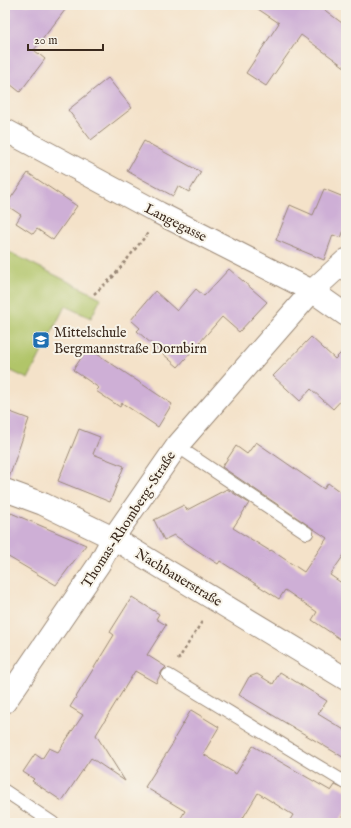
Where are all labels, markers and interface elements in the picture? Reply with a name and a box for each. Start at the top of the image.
scale bar [28,26,103,52]
text: 20 m [34,33,57,48]
street label: Langegasse [141,200,210,246]
place label: Mittelschule Bergmannstraße Dornbirn [54,324,207,358]
school or university icon: Mittelschule Bergmannstraße Dornbirn [31,330,51,350]
street label: Thomas-Rhomberg-Straße [78,447,180,591]
street label: Nachbauerstraße [132,545,226,611]

